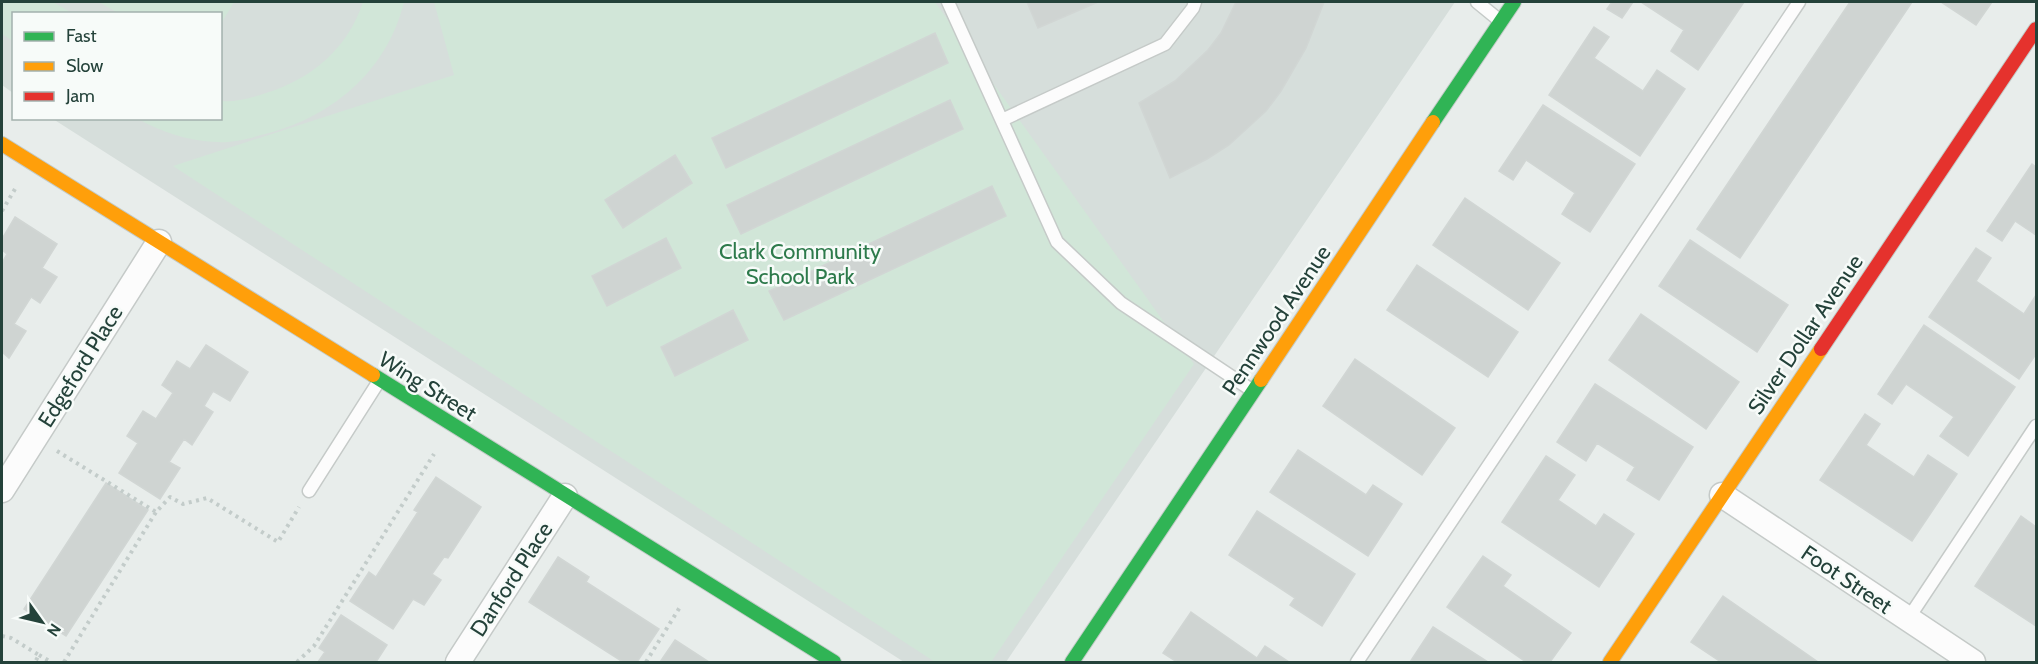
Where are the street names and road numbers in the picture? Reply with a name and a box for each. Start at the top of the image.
street label: Pennwood Avenue [1216,240,1337,400]
street label: Silver Dollar Avenue [1742,249,1869,419]
street label: Edgeford Place [32,300,129,432]
street label: Wing Street [374,346,482,427]
street label: Danford Place [464,517,558,642]
street label: Foot Street [1796,539,1898,620]

